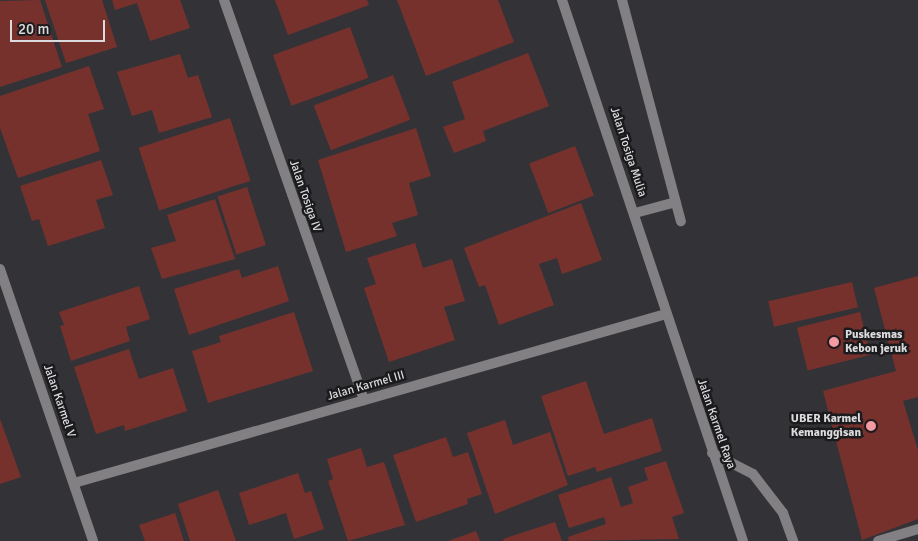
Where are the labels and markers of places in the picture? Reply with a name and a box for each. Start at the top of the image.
place label: Puskesmas Kebon jeruk [845,328,907,356]
marker: Puskesmas Kebon jeruk [827,335,841,349]
place label: UBER Karmel Kemanggisan [791,412,861,440]
marker: UBER Karmel Kemanggisan [865,420,877,432]

